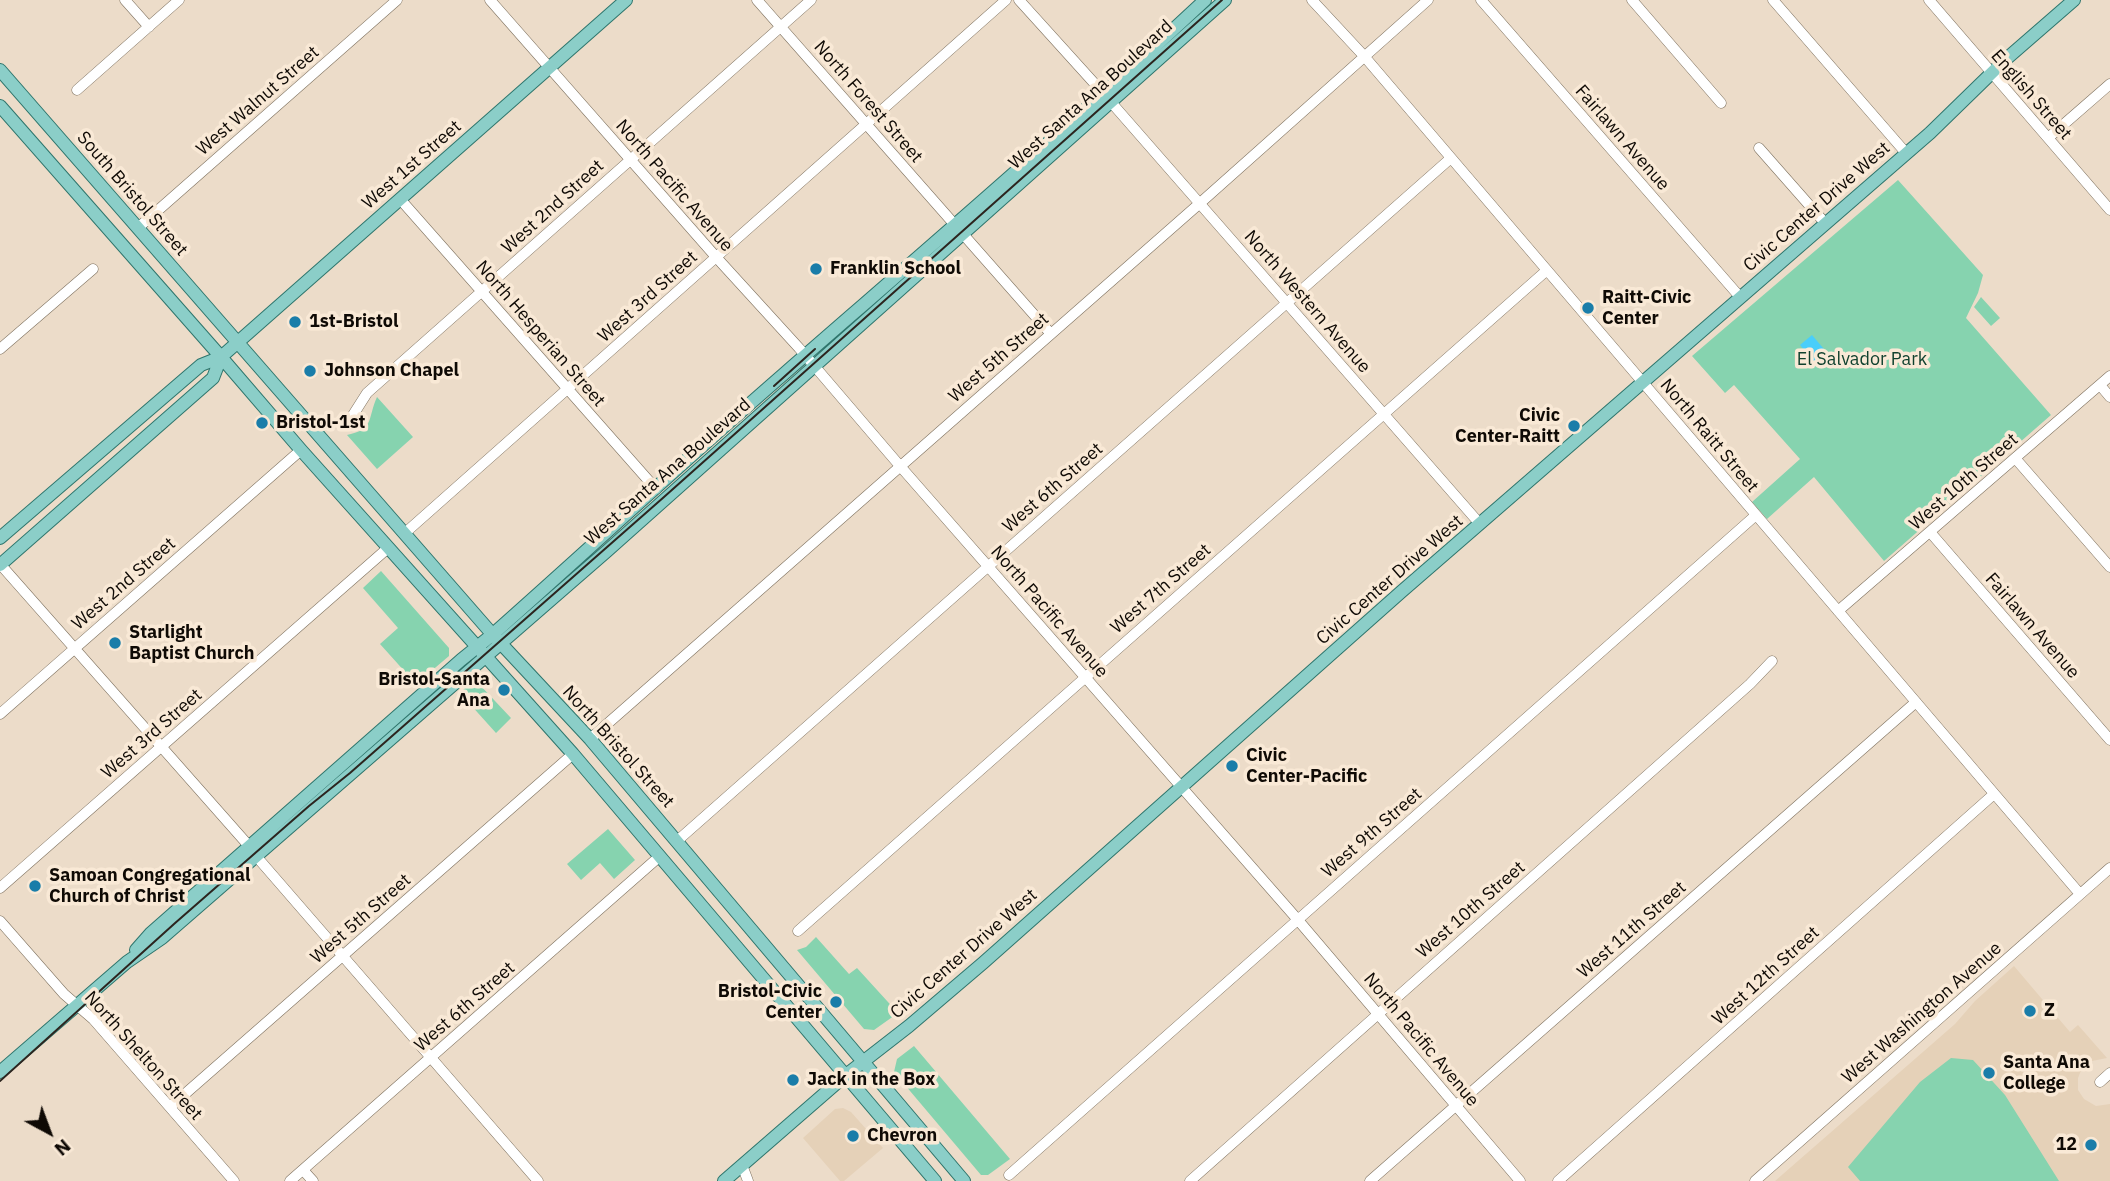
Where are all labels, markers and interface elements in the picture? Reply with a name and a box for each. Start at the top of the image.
street label: West Santa Ana Boulevard [1005,16,1177,174]
street label: North Forest Street [809,36,927,168]
street label: West Walnut Street [192,42,324,160]
street label: English Street [1986,46,2076,144]
street label: Fairlawn Avenue [1570,81,1674,195]
street label: West 1st Street [358,116,466,214]
street label: North Pacific Avenue [611,116,737,256]
street label: South Bristol Street [72,127,192,261]
street label: Civic Center Drive West [1739,137,1895,277]
street label: West 2nd Street [497,155,609,259]
street label: North Western Avenue [1239,226,1375,378]
street label: West 3rd Street [594,247,702,347]
street label: North Hesperian Street [471,257,609,411]
place label: Franklin School [830,258,961,280]
marker: Franklin School [808,261,824,277]
place label: Raitt-Civic Center [1602,287,1691,330]
marker: Raitt-Civic Center [1580,300,1596,316]
street label: West 5th Street [944,309,1054,407]
place label: 1st-Bristol [309,311,398,333]
marker: 1st-Bristol [287,314,303,330]
park label: El Salvador Park [1797,349,1927,371]
place label: Johnson Chapel [324,360,459,382]
marker: Johnson Chapel [302,363,318,379]
street label: North Raitt Street [1655,375,1763,497]
street label: West Santa Ana Boulevard [581,394,755,550]
place label: Civic Center-Raitt [1455,405,1560,448]
place label: Bristol-1st [276,412,365,434]
marker: Bristol-1st [254,415,270,431]
marker: Civic Center-Raitt [1566,418,1582,434]
street label: West 10th Street [1905,429,2023,535]
street label: West 6th Street [998,439,1108,537]
street label: Civic Center Drive West [1312,510,1468,650]
street label: West 2nd Street [68,533,180,635]
street label: West 7th Street [1106,540,1216,638]
street label: North Pacific Avenue [986,542,1112,682]
street label: Fairlawn Avenue [1980,569,2084,683]
place label: Starlight Baptist Church [129,622,255,664]
marker: Starlight Baptist Church [107,635,123,651]
place label: Bristol-Santa Ana [378,669,490,712]
marker: Bristol-Santa Ana [496,682,512,698]
street label: North Bristol Street [558,682,678,812]
street label: West 3rd Street [97,684,207,784]
place label: Civic Center-Pacific [1246,745,1367,788]
marker: Civic Center-Pacific [1224,758,1240,774]
street label: West 9th Street [1317,784,1427,882]
street label: West 10th Street [1412,857,1530,963]
place label: Samoan Congregational Church of Christ [49,865,250,908]
street label: West 5th Street [306,870,416,968]
street label: West 11th Street [1573,877,1691,983]
marker: Samoan Congregational Church of Christ [27,878,43,894]
street label: Civic Center Drive West [886,884,1042,1024]
street label: West 12th Street [1708,922,1824,1030]
street label: West Washington Avenue [1838,938,2006,1088]
street label: West 6th Street [410,958,520,1056]
street label: North Pacific Avenue [1359,969,1483,1111]
place label: Bristol-Civic Center [718,981,822,1024]
street label: North Shelton Street [79,987,207,1125]
marker: Bristol-Civic Center [828,994,844,1010]
place label: Z [2044,1000,2055,1022]
marker: Z [2022,1003,2038,1019]
place label: Santa Ana College [2003,1052,2090,1094]
marker: Santa Ana College [1981,1065,1997,1081]
place label: Jack in the Box [807,1069,935,1091]
marker: Jack in the Box [785,1072,801,1088]
north arrow [14,1097,84,1167]
place label: Chevron [867,1125,937,1147]
marker: Chevron [845,1128,861,1144]
text: N [50,1134,76,1161]
place label: 12 [2055,1134,2077,1156]
marker: 12 [2083,1137,2099,1153]

